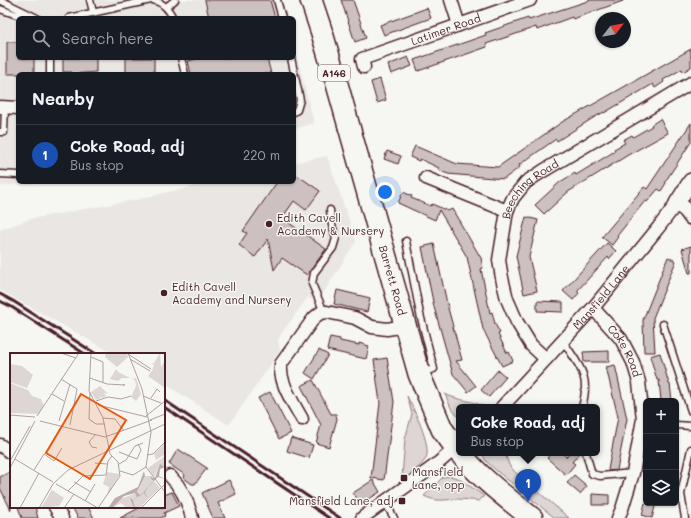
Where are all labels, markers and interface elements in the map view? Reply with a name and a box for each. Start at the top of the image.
street label: Latimer Road [409,10,482,48]
north arrow [595,12,631,48]
search box [16,16,296,60]
icon: search [30,27,52,49]
text: Search here [62,28,153,48]
road number: A146 [318,65,350,81]
text: Nearby [32,87,94,109]
text: Coke Road, adj [70,136,185,156]
text: 1 [42,146,48,163]
text: 220 m [243,146,280,163]
text: Bus stop [70,156,123,173]
street label: Beeching Road [498,156,561,220]
your location [375,182,395,202]
place label: Edith Cavell Academy & Nursery [277,210,385,238]
marker: Edith Cavell Academy & Nursery [264,219,274,229]
street label: Barrett Road [376,243,410,317]
street label: Mansfield Lane [569,261,632,332]
place label: Edith Cavell Academy and Nursery [172,279,292,307]
marker: Edith Cavell Academy and Nursery [159,288,169,298]
street label: Coke Road [605,321,645,379]
inset map [10,353,165,508]
map controls [643,398,679,506]
button: + [643,398,679,434]
popup [456,404,600,456]
text: Coke Road, adj [470,412,586,432]
text: Bus stop [470,432,524,449]
button: − [643,434,679,470]
place label: Mansfield Lane, opp [412,464,465,492]
pin: 1 [515,469,541,502]
button: layers [643,470,679,506]
marker: Mansfield Lane, opp [399,473,409,483]
place label: Mansfield Lane, adj [289,493,394,508]
marker: Mansfield Lane, adj [397,496,407,506]

